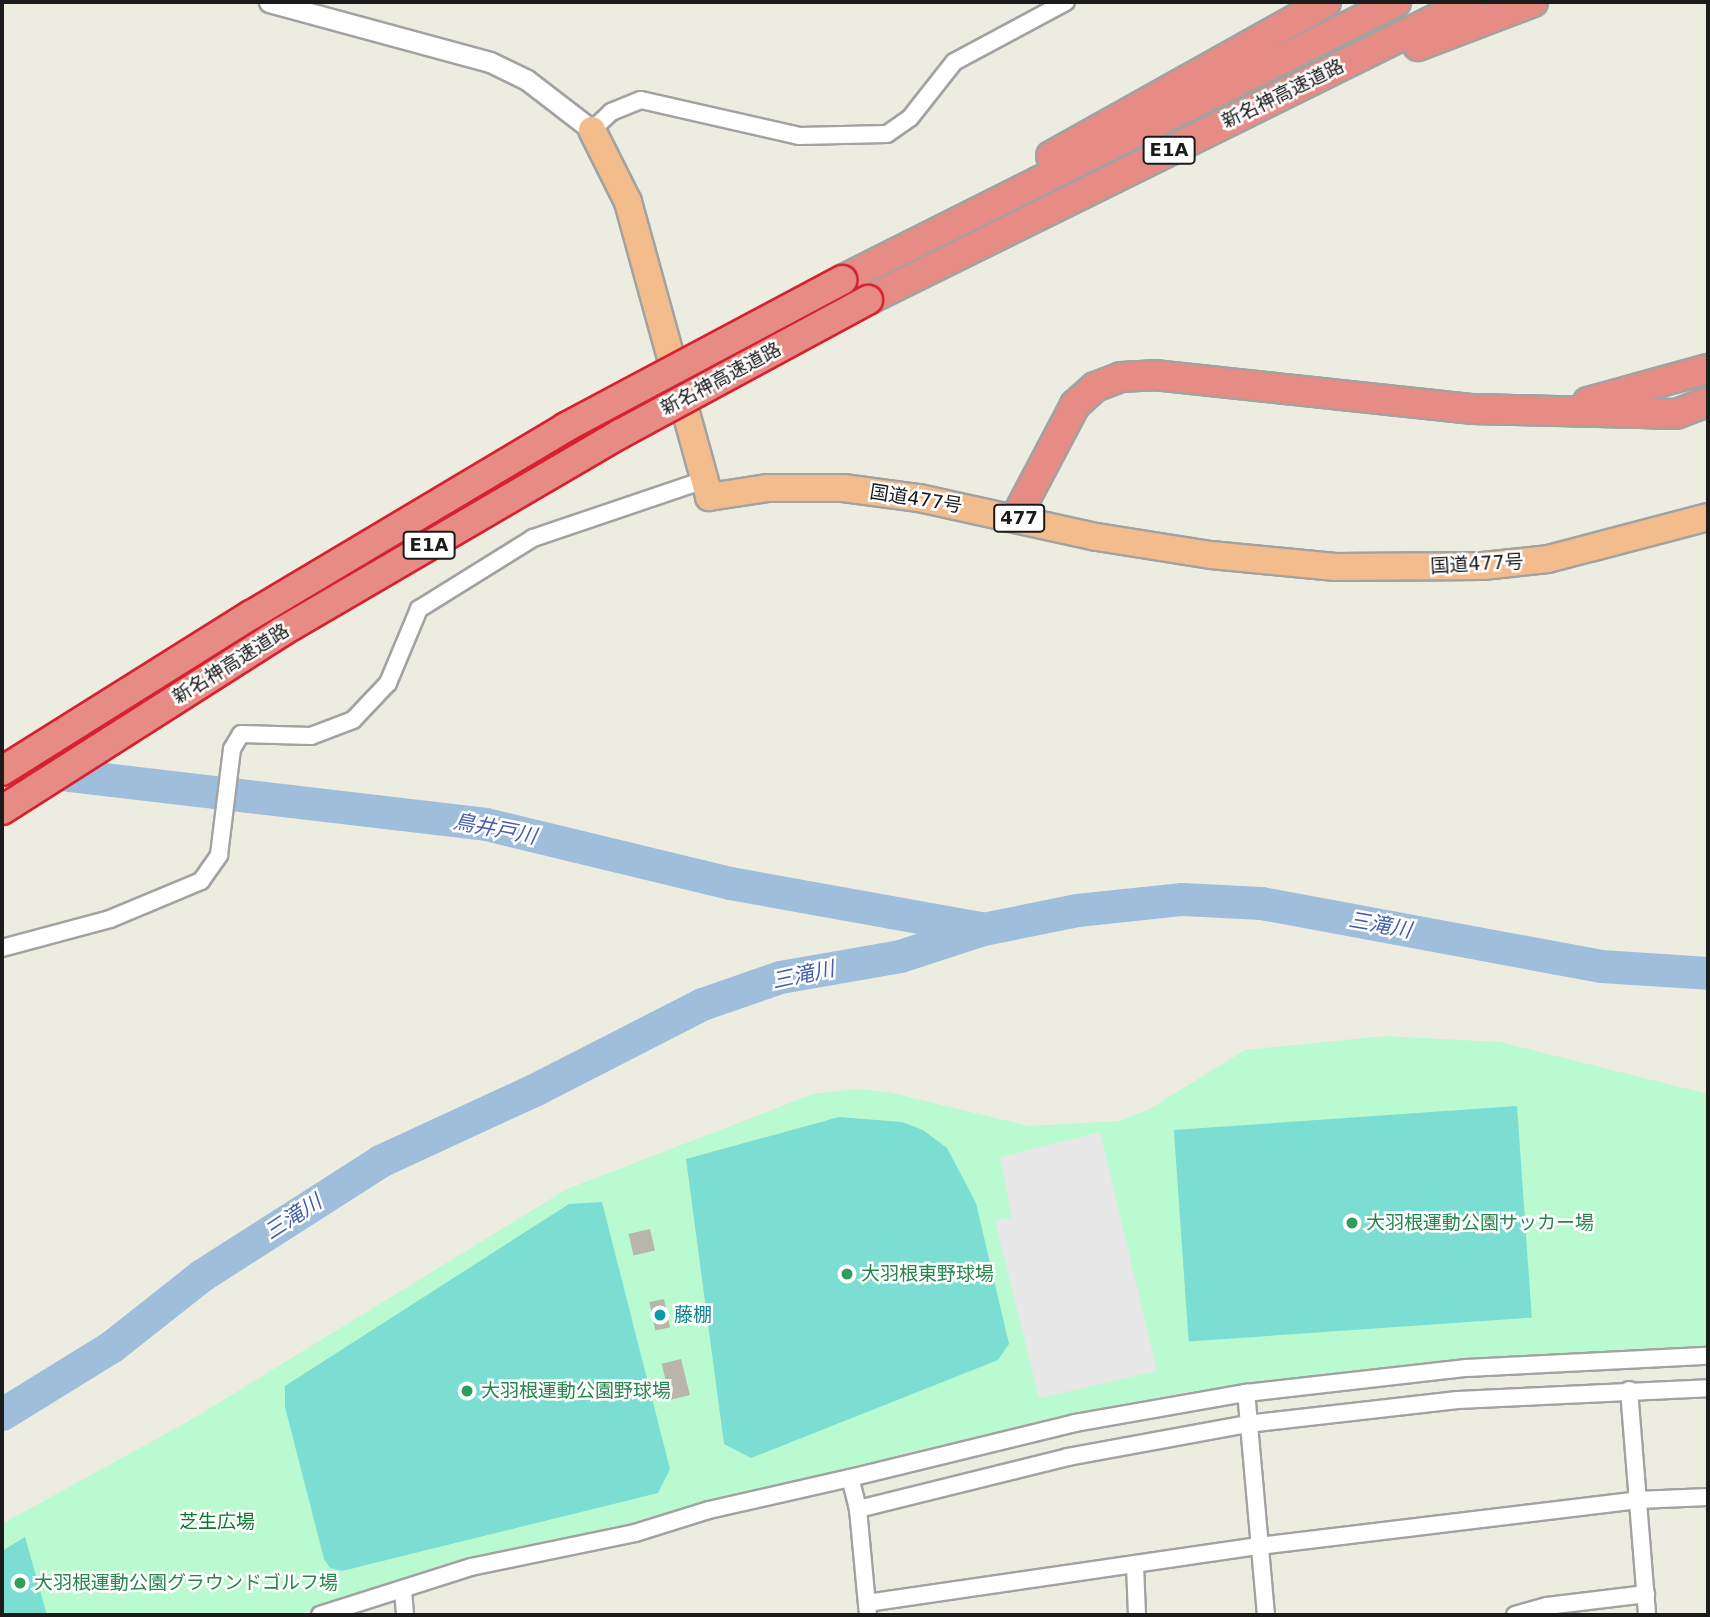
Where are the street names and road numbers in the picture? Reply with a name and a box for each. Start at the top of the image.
street label: 新名神高速道路 [1218,55,1348,133]
road number: E1A [1141,135,1197,164]
street label: 新名神高速道路 [657,338,785,420]
street label: 国道477号 [868,480,964,518]
road number: 477 [993,504,1045,532]
road number: E1A [401,530,457,560]
street label: 国道477号 [1430,550,1524,578]
street label: 新名神高速道路 [169,619,293,709]

